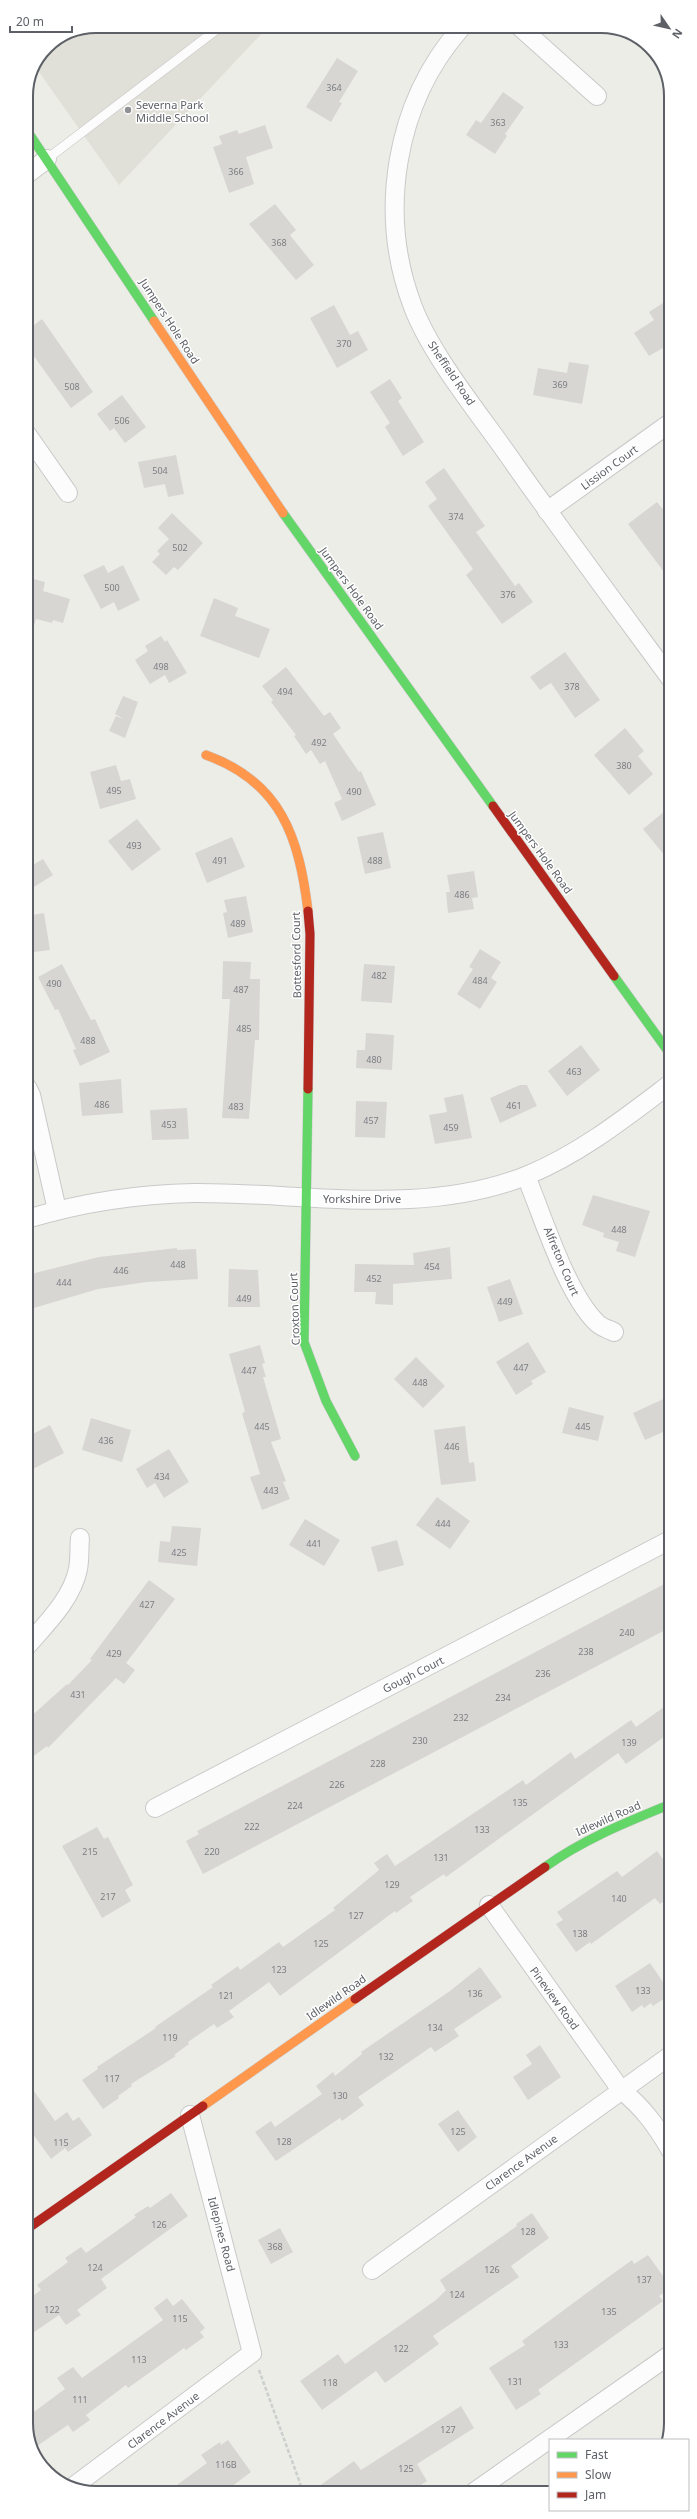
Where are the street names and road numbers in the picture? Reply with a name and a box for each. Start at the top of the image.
street label: Jumpers Hole Road [136,275,203,367]
street label: Sheffield Road [425,338,479,408]
street label: Lission Court [577,441,641,493]
street label: Jumpers Hole Road [316,543,387,632]
street label: Jumpers Hole Road [505,807,576,896]
street label: Bottesford Court [288,912,304,998]
street label: Yorkshire Drive [323,1191,401,1206]
street label: Alfreton Court [541,1224,583,1298]
street label: Croxton Court [285,1272,303,1346]
street label: Gough Court [380,1652,446,1696]
street label: Idlewild Road [573,1797,643,1839]
street label: Pineview Road [527,1963,583,2033]
street label: Idlewild Road [303,1971,369,2023]
street label: Clarence Avenue [482,2131,560,2193]
street label: Idlepines Road [205,2195,239,2273]
street label: Clarence Avenue [124,2388,202,2452]

